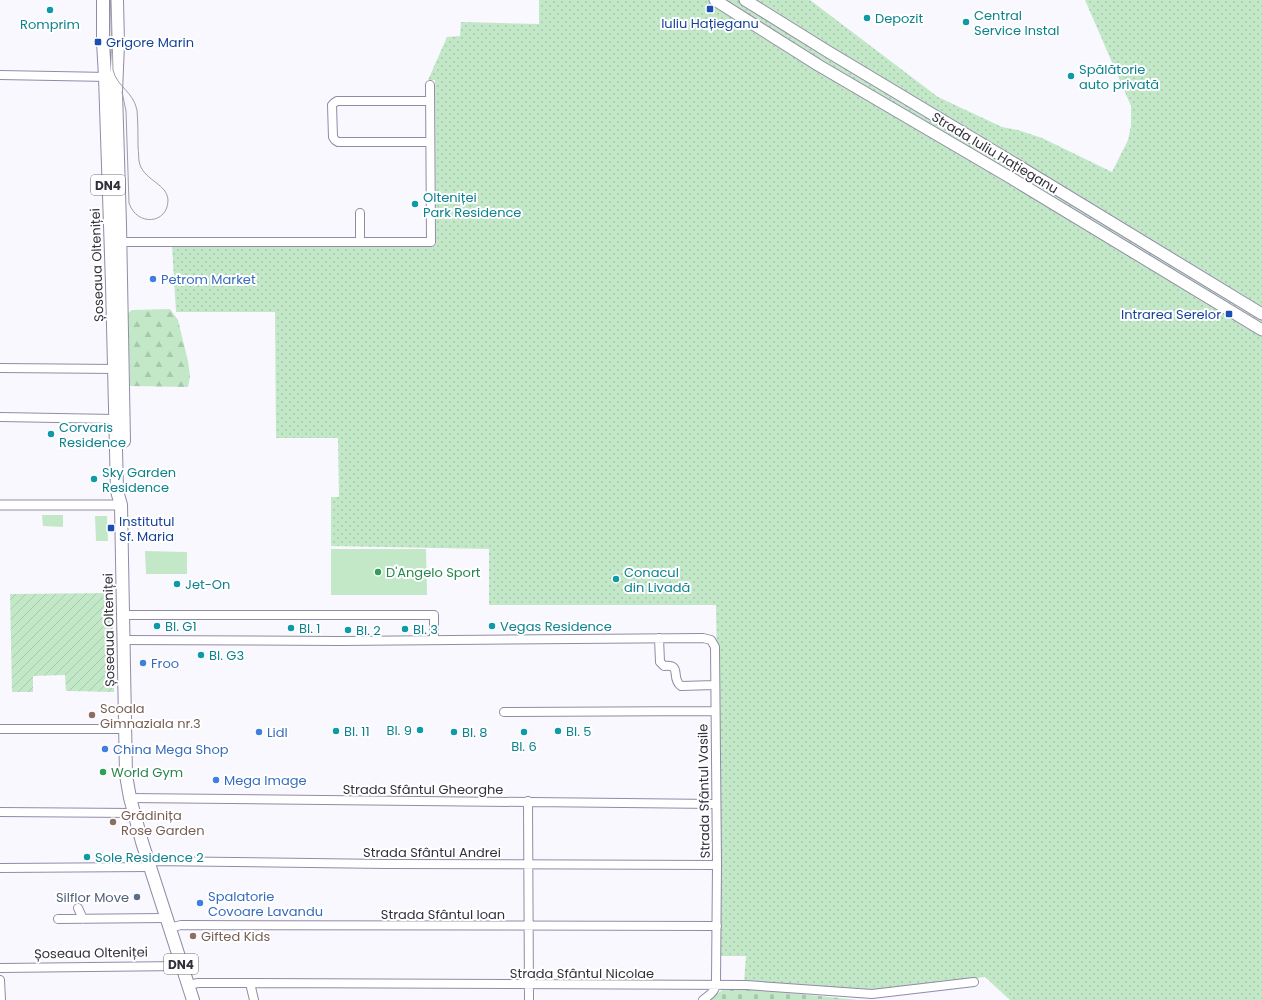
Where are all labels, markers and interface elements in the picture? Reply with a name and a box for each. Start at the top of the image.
marker: Iuliu Hațieganu [705,4,715,14]
marker: Romprim [45,5,55,15]
place label: Central Service Instal [974,6,1059,40]
place label: Depozit [875,9,923,28]
marker: Depozit [862,13,872,23]
place label: Iuliu Hațieganu [661,14,759,33]
place label: Romprim [20,15,80,34]
marker: Central Service Instal [961,17,971,27]
place label: Grigore Marin [106,33,194,52]
marker: Grigore Marin [93,37,103,47]
place label: Spălătorie auto privată [1079,60,1159,94]
marker: Spălătorie auto privată [1066,71,1076,81]
street label: Strada Iuliu Hațieganu [928,108,1062,198]
road number: DN4 [91,175,125,195]
place label: Olteniței Park Residence [423,188,521,222]
marker: Olteniței Park Residence [410,199,420,209]
street label: Șoseaua Olteniței [86,208,108,322]
place label: Petrom Market [161,270,256,289]
marker: Petrom Market [148,274,158,284]
place label: Intrarea Serelor [1121,305,1221,324]
marker: Intrarea Serelor [1224,309,1234,319]
place label: Corvaris Residence [59,418,126,452]
marker: Corvaris Residence [46,429,56,439]
place label: Sky Garden Residence [102,463,176,497]
marker: Sky Garden Residence [89,474,99,484]
place label: Institutul Sf. Maria [119,512,175,546]
marker: Institutul Sf. Maria [106,523,116,533]
place label: D'Angelo Sport [386,563,481,582]
place label: Conacul din Livadă [624,563,690,597]
marker: D'Angelo Sport [373,567,383,577]
street label: Șoseaua Olteniței [99,573,119,687]
marker: Conacul din Livadă [611,574,621,584]
place label: Jet-On [185,575,230,594]
marker: Jet-On [172,579,182,589]
place label: Bl. G1 [165,617,197,636]
place label: Vegas Residence [500,617,612,636]
place label: Bl. 1 [299,619,321,638]
place label: Bl. 3 [413,620,438,639]
marker: Bl. G1 [152,621,162,631]
place label: Bl. 2 [356,621,381,640]
marker: Vegas Residence [487,621,497,631]
marker: Bl. 1 [286,623,296,633]
marker: Bl. 3 [400,624,410,634]
marker: Bl. 2 [343,625,353,635]
place label: Bl. G3 [209,646,244,665]
marker: Bl. G3 [196,650,206,660]
place label: Froo [151,654,179,673]
marker: Froo [138,658,148,668]
place label: Scoala Gimnaziala nr.3 [100,699,201,733]
marker: Scoala Gimnaziala nr.3 [87,710,97,720]
place label: Bl. 9 [386,721,412,740]
place label: Bl. 11 [344,722,370,741]
place label: Bl. 5 [566,722,592,741]
place label: Lidl [267,723,288,742]
place label: Bl. 8 [462,723,488,742]
street label: Strada Sfântul Vasile [693,724,715,858]
marker: Bl. 9 [415,725,425,735]
marker: Bl. 11 [331,726,341,736]
marker: Bl. 5 [553,726,563,736]
marker: Lidl [254,727,264,737]
marker: Bl. 8 [449,727,459,737]
marker: Bl. 6 [519,727,529,737]
place label: Bl. 6 [511,737,537,756]
place label: China Mega Shop [113,740,229,759]
marker: China Mega Shop [100,744,110,754]
place label: World Gym [111,763,183,782]
marker: World Gym [98,767,108,777]
place label: Mega Image [224,771,307,790]
marker: Mega Image [211,775,221,785]
street label: Strada Sfântul Gheorghe [343,780,503,799]
place label: Grădinița Rose Garden [121,806,204,840]
marker: Grădinița Rose Garden [108,817,118,827]
street label: Strada Sfântul Andrei [363,843,501,862]
place label: Sole Residence 2 [95,848,204,867]
marker: Sole Residence 2 [82,852,92,862]
place label: Spalatorie Covoare Lavandu [208,887,323,921]
place label: Silflor Move [56,888,129,907]
marker: Silflor Move [132,892,142,902]
marker: Spalatorie Covoare Lavandu [195,898,205,908]
street label: Strada Sfântul Ioan [381,905,505,924]
place label: Gifted Kids [201,927,270,946]
marker: Gifted Kids [188,931,198,941]
street label: Șoseaua Olteniței [34,943,148,963]
road number: DN4 [164,954,198,974]
street label: Strada Sfântul Nicolae [510,964,654,983]

